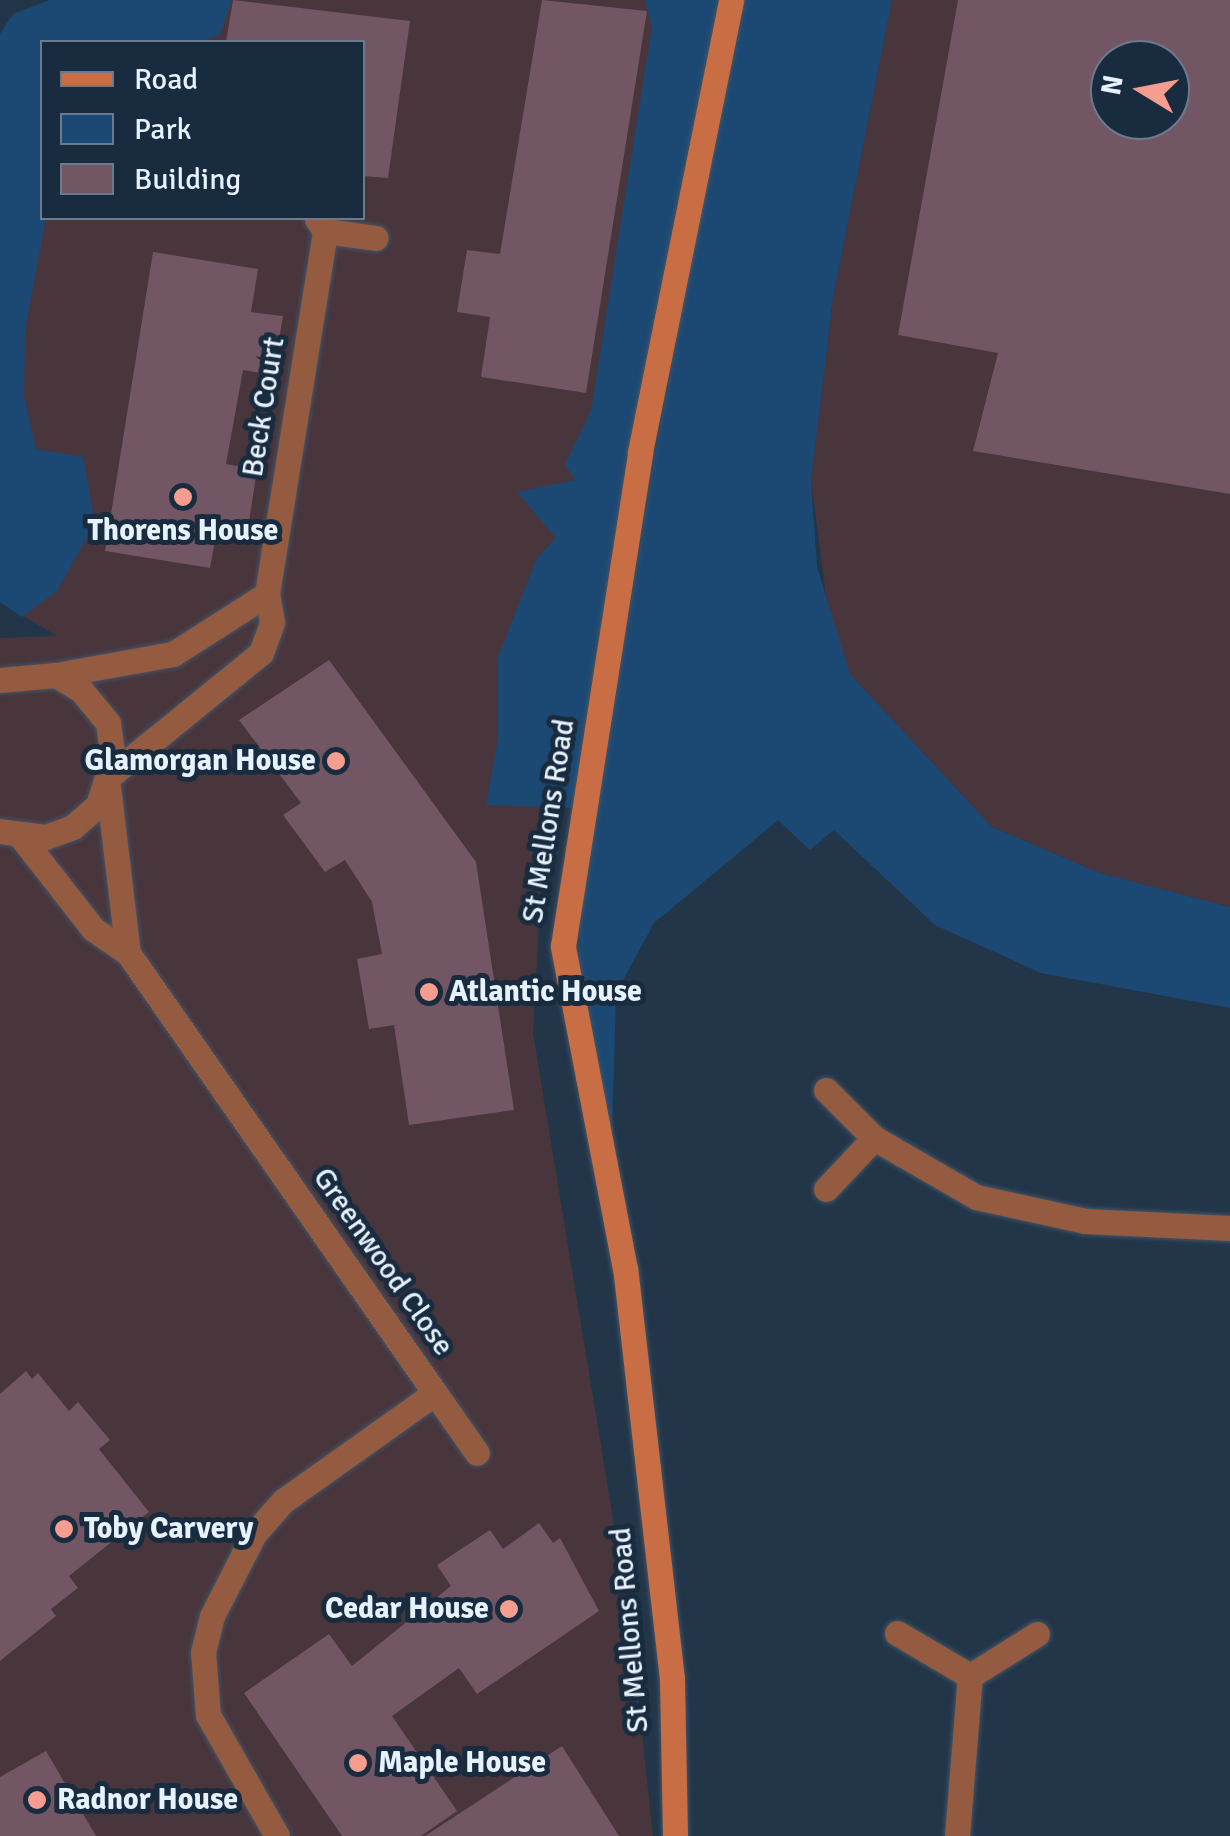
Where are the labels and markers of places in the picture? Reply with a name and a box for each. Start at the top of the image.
marker: Thorens House [172,486,194,508]
place label: Thorens House [88,513,278,549]
place label: Glamorgan House [85,743,316,779]
marker: Glamorgan House [325,750,347,772]
place label: Atlantic House [449,974,642,1010]
marker: Atlantic House [418,981,440,1003]
place label: Toby Carvery [84,1511,253,1547]
marker: Toby Carvery [53,1518,75,1540]
place label: Cedar House [325,1591,489,1627]
marker: Cedar House [498,1598,520,1620]
place label: Maple House [378,1745,546,1781]
marker: Maple House [347,1752,369,1774]
place label: Radnor House [57,1782,238,1818]
marker: Radnor House [26,1789,48,1811]

